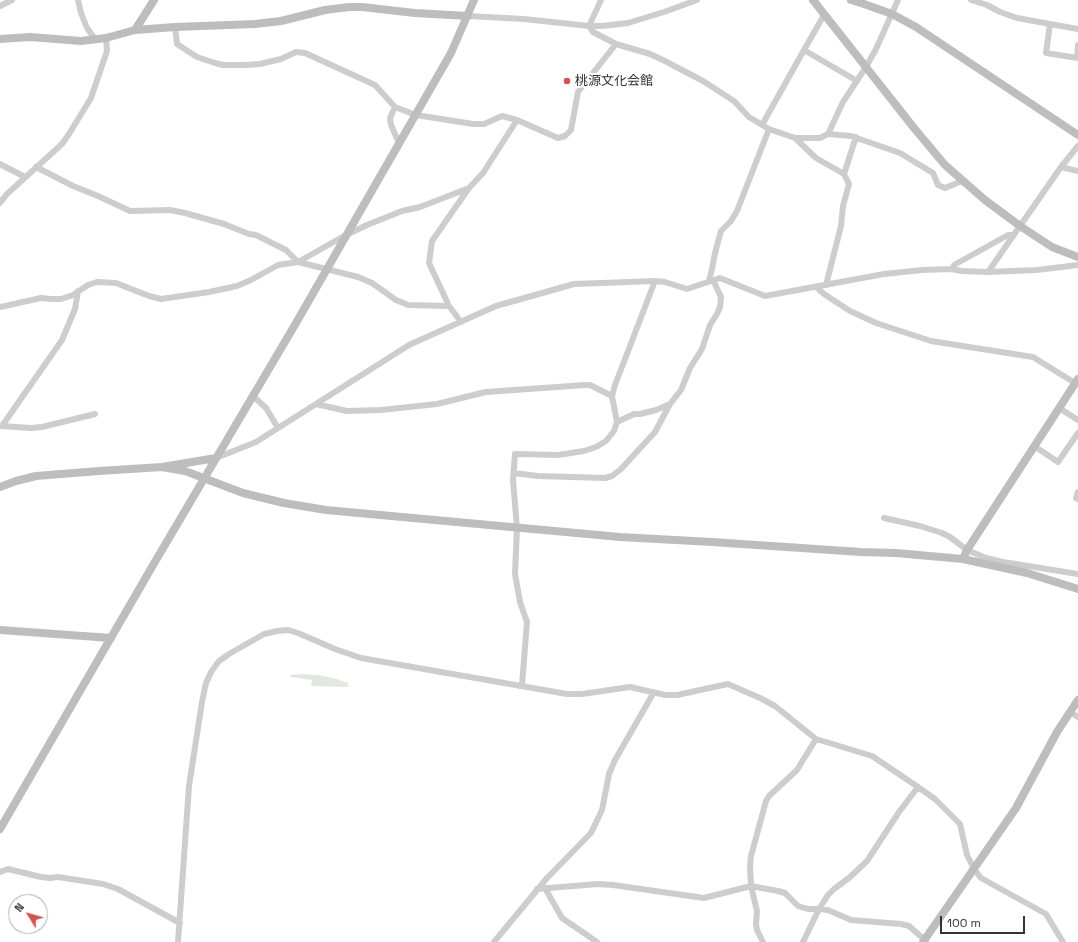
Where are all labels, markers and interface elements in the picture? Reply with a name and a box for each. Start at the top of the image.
place label: 桃源文化会館 [575,73,653,89]
marker: 桃源文化会館 [562,76,572,86]
north arrow [8,894,48,934]
text: N [11,900,27,915]
scale bar [942,908,1027,934]
text: 100 m [947,915,981,931]

